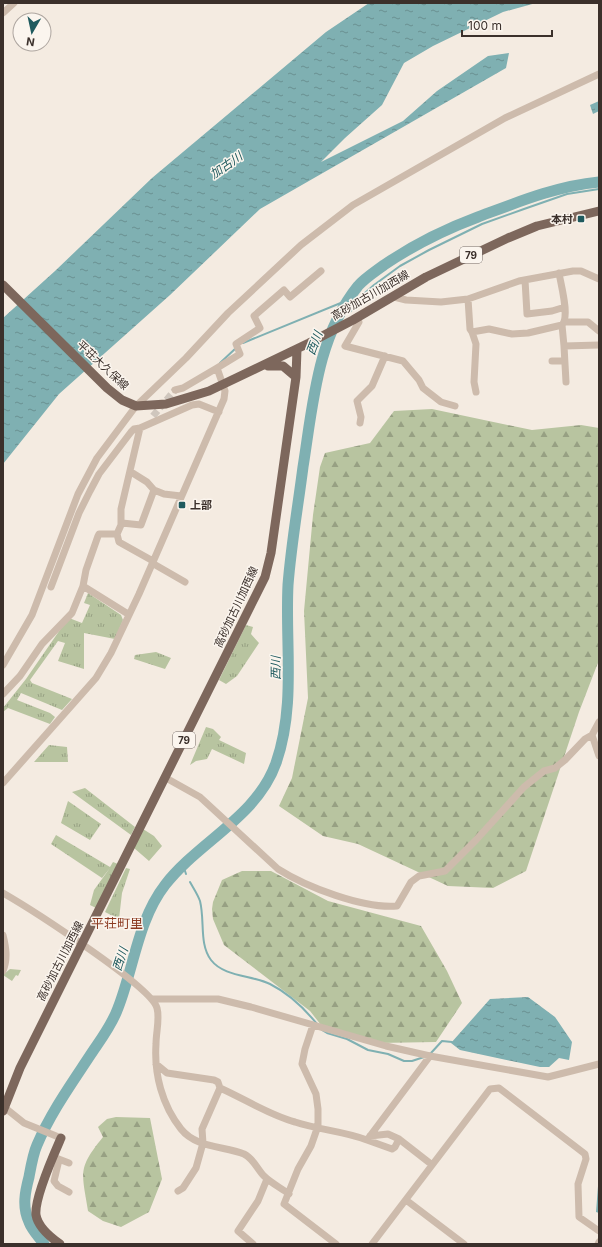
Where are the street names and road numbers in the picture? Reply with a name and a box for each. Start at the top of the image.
road number: 79 [460,247,482,263]
street label: 高砂加古川加西線 [328,267,412,323]
street label: 平荘大久保線 [74,337,132,393]
street label: 高砂加古川加西線 [211,564,261,650]
road number: 79 [173,732,195,748]
street label: 高砂加古川加西線 [34,919,86,1003]

